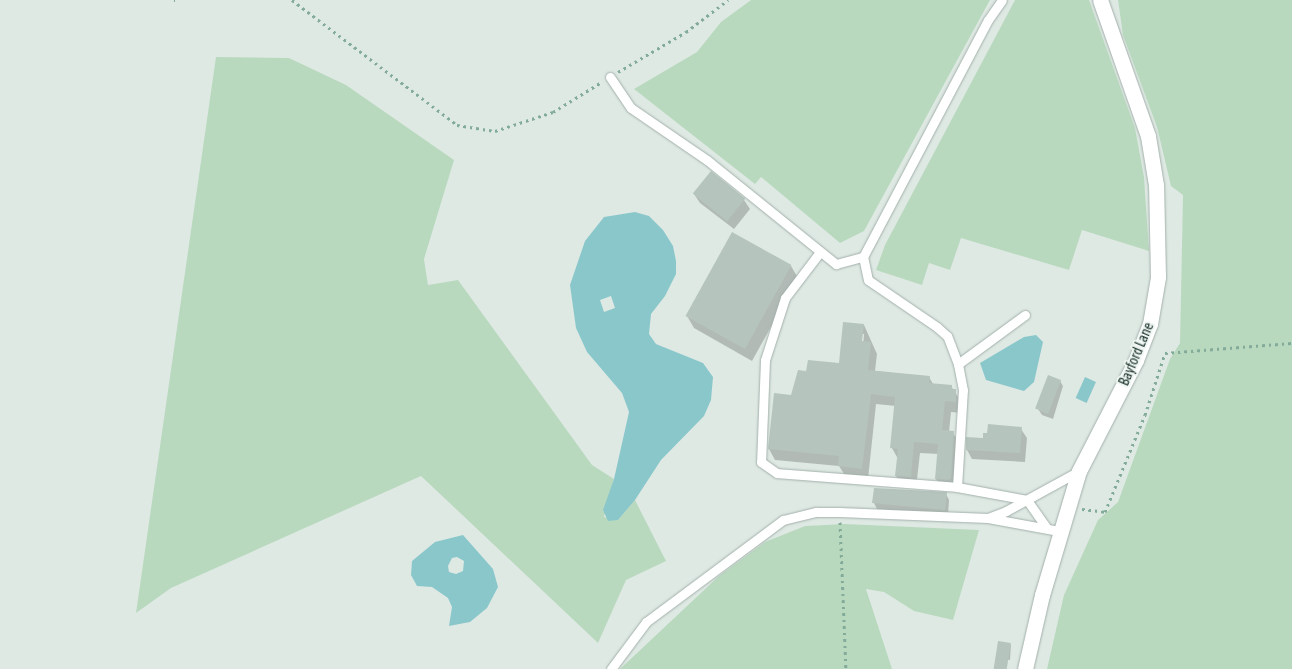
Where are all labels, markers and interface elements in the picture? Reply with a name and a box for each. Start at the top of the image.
street label: Bayford Lane [1115,320,1157,388]

